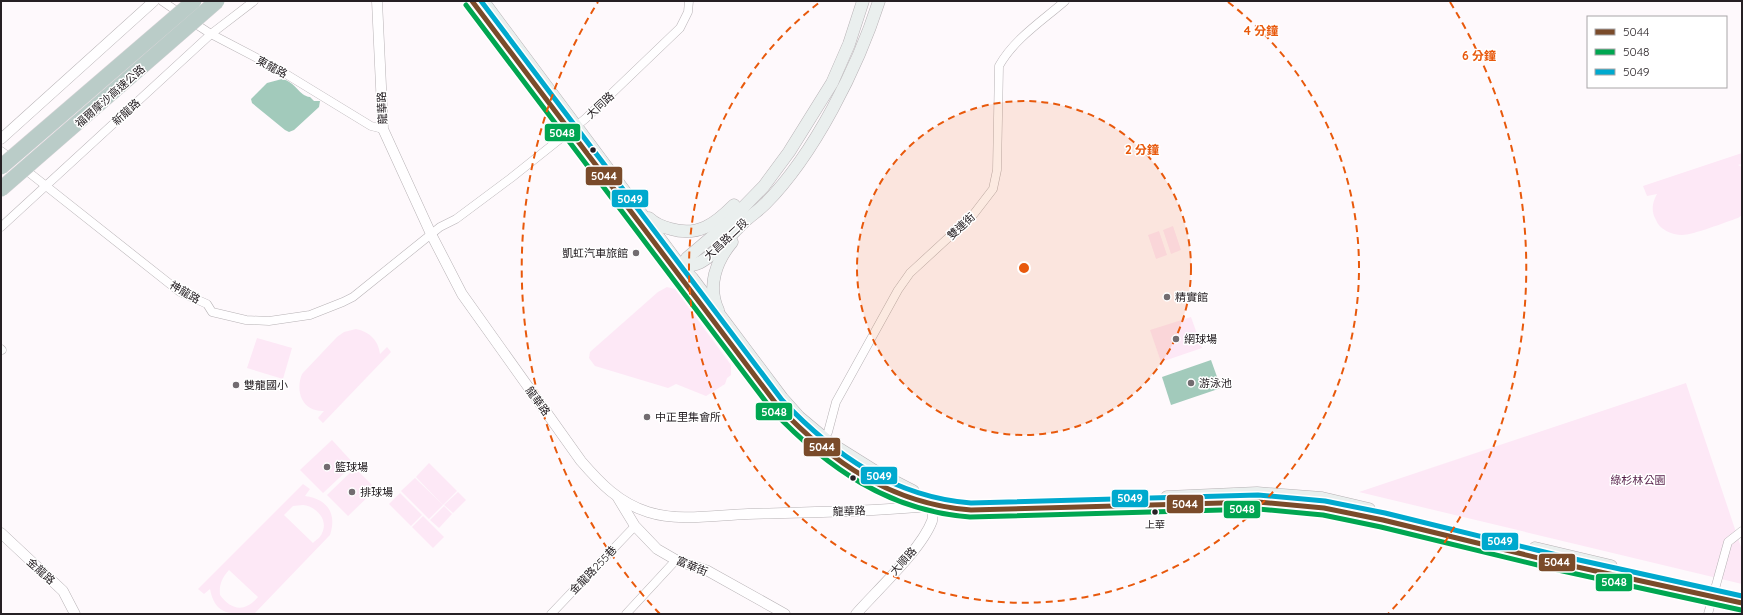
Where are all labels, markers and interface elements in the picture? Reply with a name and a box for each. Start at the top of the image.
legend [1587,16,1727,88]
text: 4 分鐘 [1244,23,1278,38]
text: 5044 [1623,24,1649,39]
text: 5048 [1623,44,1649,59]
text: 6 分鐘 [1462,48,1496,63]
street label: 東龍路 [254,53,290,81]
street label: 福爾摩沙高速公路 [72,62,148,130]
text: 5049 [1623,64,1650,79]
street label: 大同路 [583,89,617,121]
street label: 龍華路 [374,91,390,125]
street label: 新龍路 [109,96,143,128]
line badge: 5048 [544,123,581,142]
text: 5048 [549,126,575,140]
text: 2 分鐘 [1125,142,1159,157]
unlabelled marker [588,145,598,155]
line badge: 5044 [585,166,623,186]
text: 5044 [591,169,618,183]
line badge: 5049 [611,189,649,208]
text: 5049 [617,192,643,206]
street label: 雙連街 [944,210,978,242]
street label: 大昌路二段 [701,215,751,263]
place label: 凱虹汽車旅館 [562,246,628,260]
marker: 凱虹汽車旅館 [631,248,641,258]
centre of rings [1017,261,1031,275]
street label: 神龍路 [167,278,203,306]
place label: 精實館 [1175,290,1208,304]
marker: 精實館 [1162,292,1172,302]
place label: 網球場 [1184,332,1217,346]
marker: 網球場 [1171,334,1181,344]
place label: 游泳池 [1199,376,1232,390]
place label: 雙龍國小 [244,378,288,392]
marker: 游泳池 [1186,378,1196,388]
marker: 雙龍國小 [231,380,241,390]
street label: 龍華路 [523,384,553,418]
line badge: 5048 [755,402,793,421]
text: 5048 [761,405,787,419]
place label: 中正里集會所 [655,410,721,424]
marker: 中正里集會所 [642,412,652,422]
line badge: 5044 [803,437,841,457]
text: 5044 [809,440,836,454]
place label: 籃球場 [335,460,368,474]
marker: 籃球場 [322,462,332,472]
line badge: 5049 [860,466,898,485]
text: 5049 [866,469,892,483]
unlabelled marker [848,473,858,483]
park label: 綠杉林公園 [1611,473,1666,487]
place label: 排球場 [360,485,393,499]
marker: 排球場 [347,487,357,497]
line badge: 5049 [1111,489,1149,508]
text: 5049 [1117,491,1143,505]
line badge: 5044 [1166,494,1204,514]
text: 5044 [1172,497,1199,511]
line badge: 5048 [1223,500,1261,519]
text: 5048 [1229,502,1255,516]
street label: 龍華路 [832,503,866,519]
marker: 上華 [1150,507,1160,517]
place label: 上華 [1145,518,1165,531]
line badge: 5049 [1481,532,1519,551]
text: 5049 [1487,534,1513,548]
street label: 金龍路255巷 [566,543,620,597]
street label: 大順路 [887,544,919,578]
street label: 富華街 [674,553,710,579]
line badge: 5044 [1538,553,1576,572]
street label: 金龍路 [24,555,58,587]
text: 5044 [1544,555,1571,569]
line badge: 5048 [1595,573,1633,592]
text: 5048 [1601,575,1627,589]

